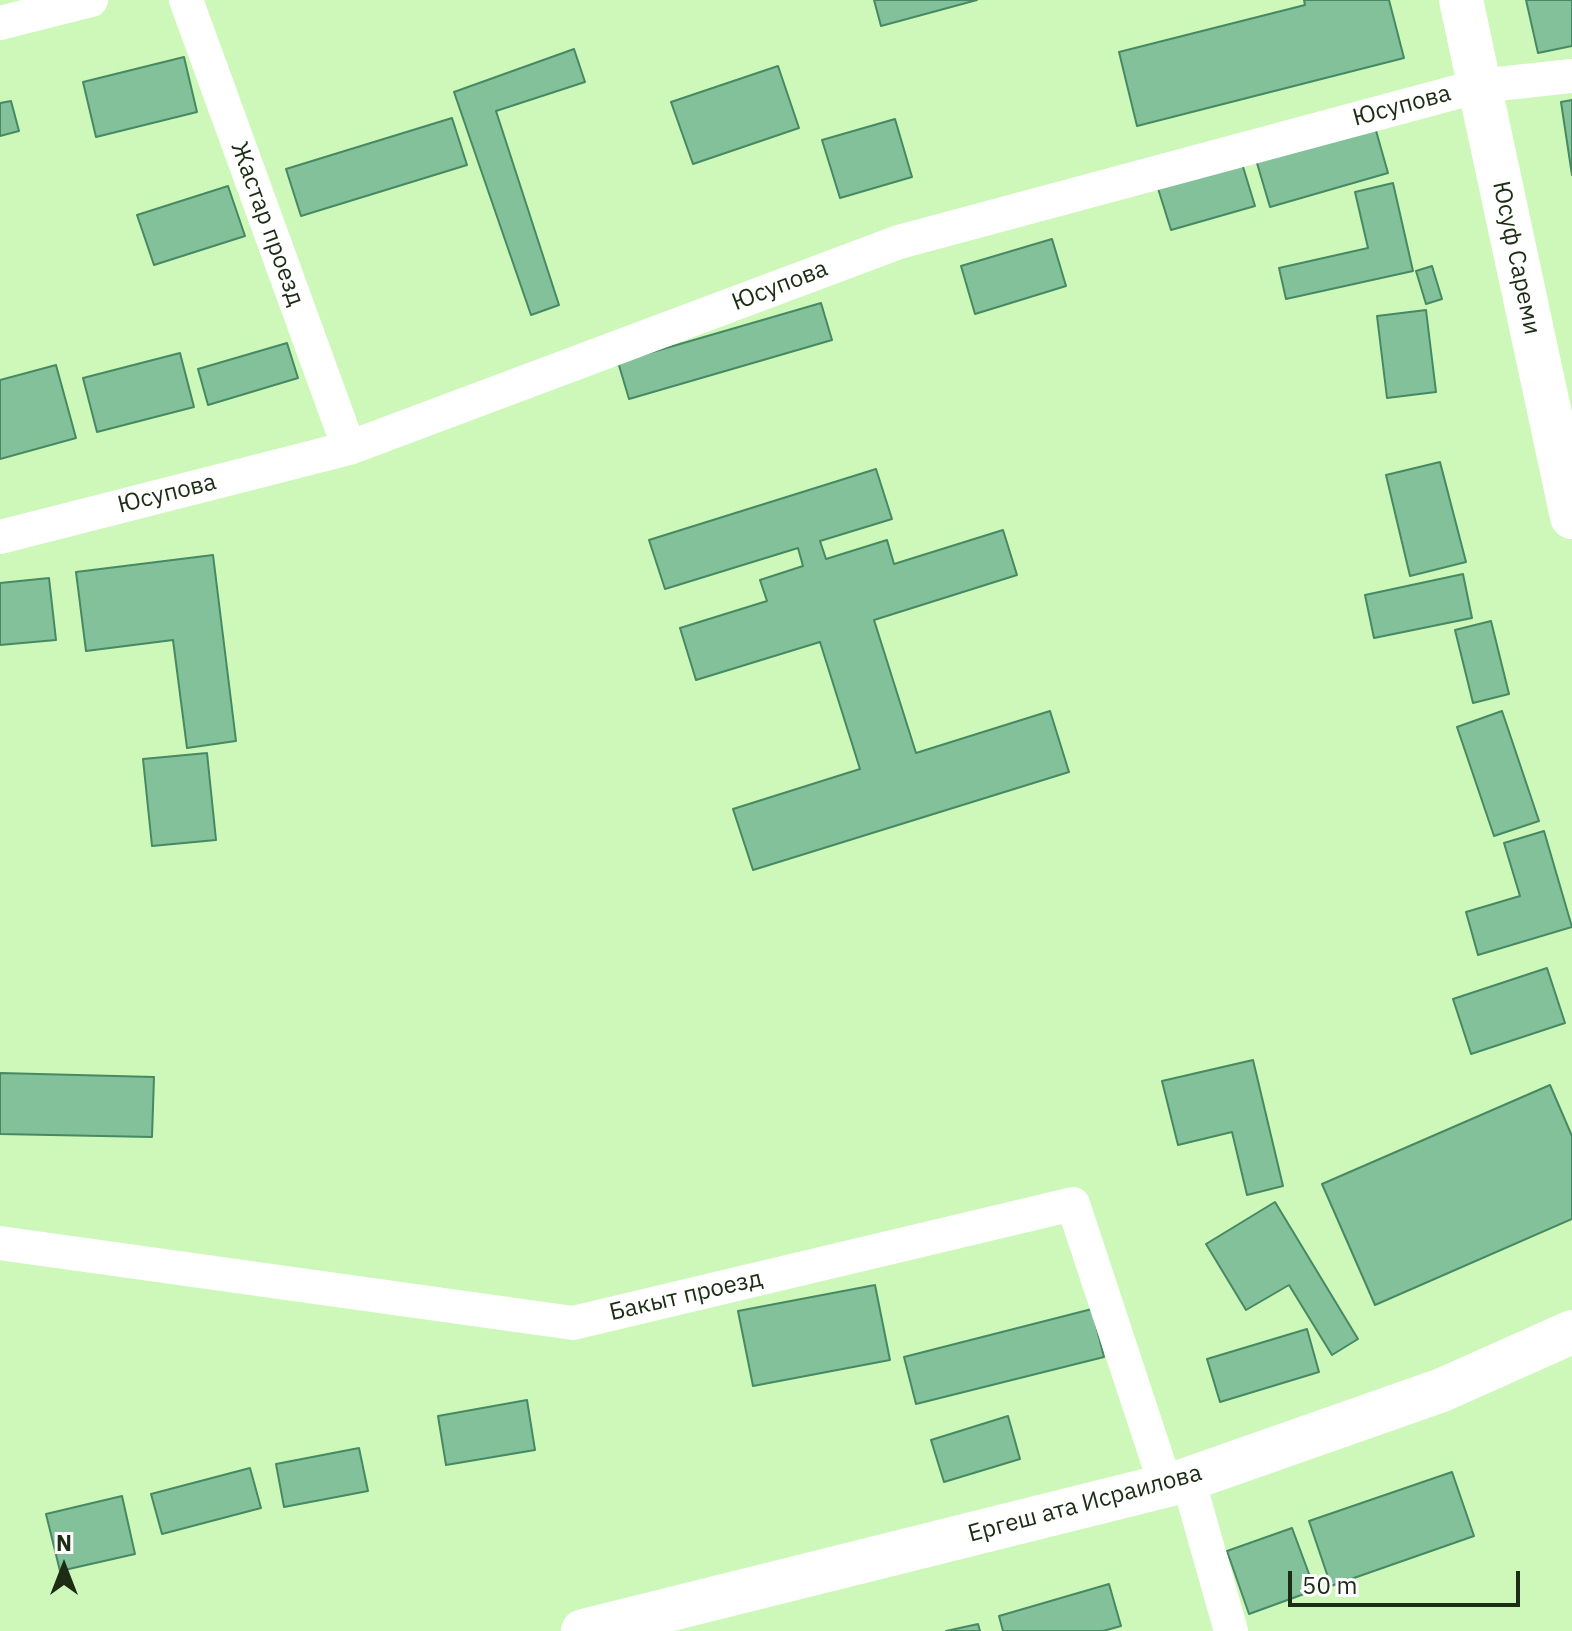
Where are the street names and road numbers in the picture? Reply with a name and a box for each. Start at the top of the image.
street label: Юсупова [1350,79,1454,133]
street label: Жастар проезд [224,138,310,310]
street label: Юсуф Сареми [1486,179,1546,337]
street label: Юсупова [728,255,832,317]
street label: Юсупова [115,468,219,520]
street label: Бакыт проезд [607,1264,765,1328]
street label: Ергеш ата Исраилова [965,1459,1205,1549]

